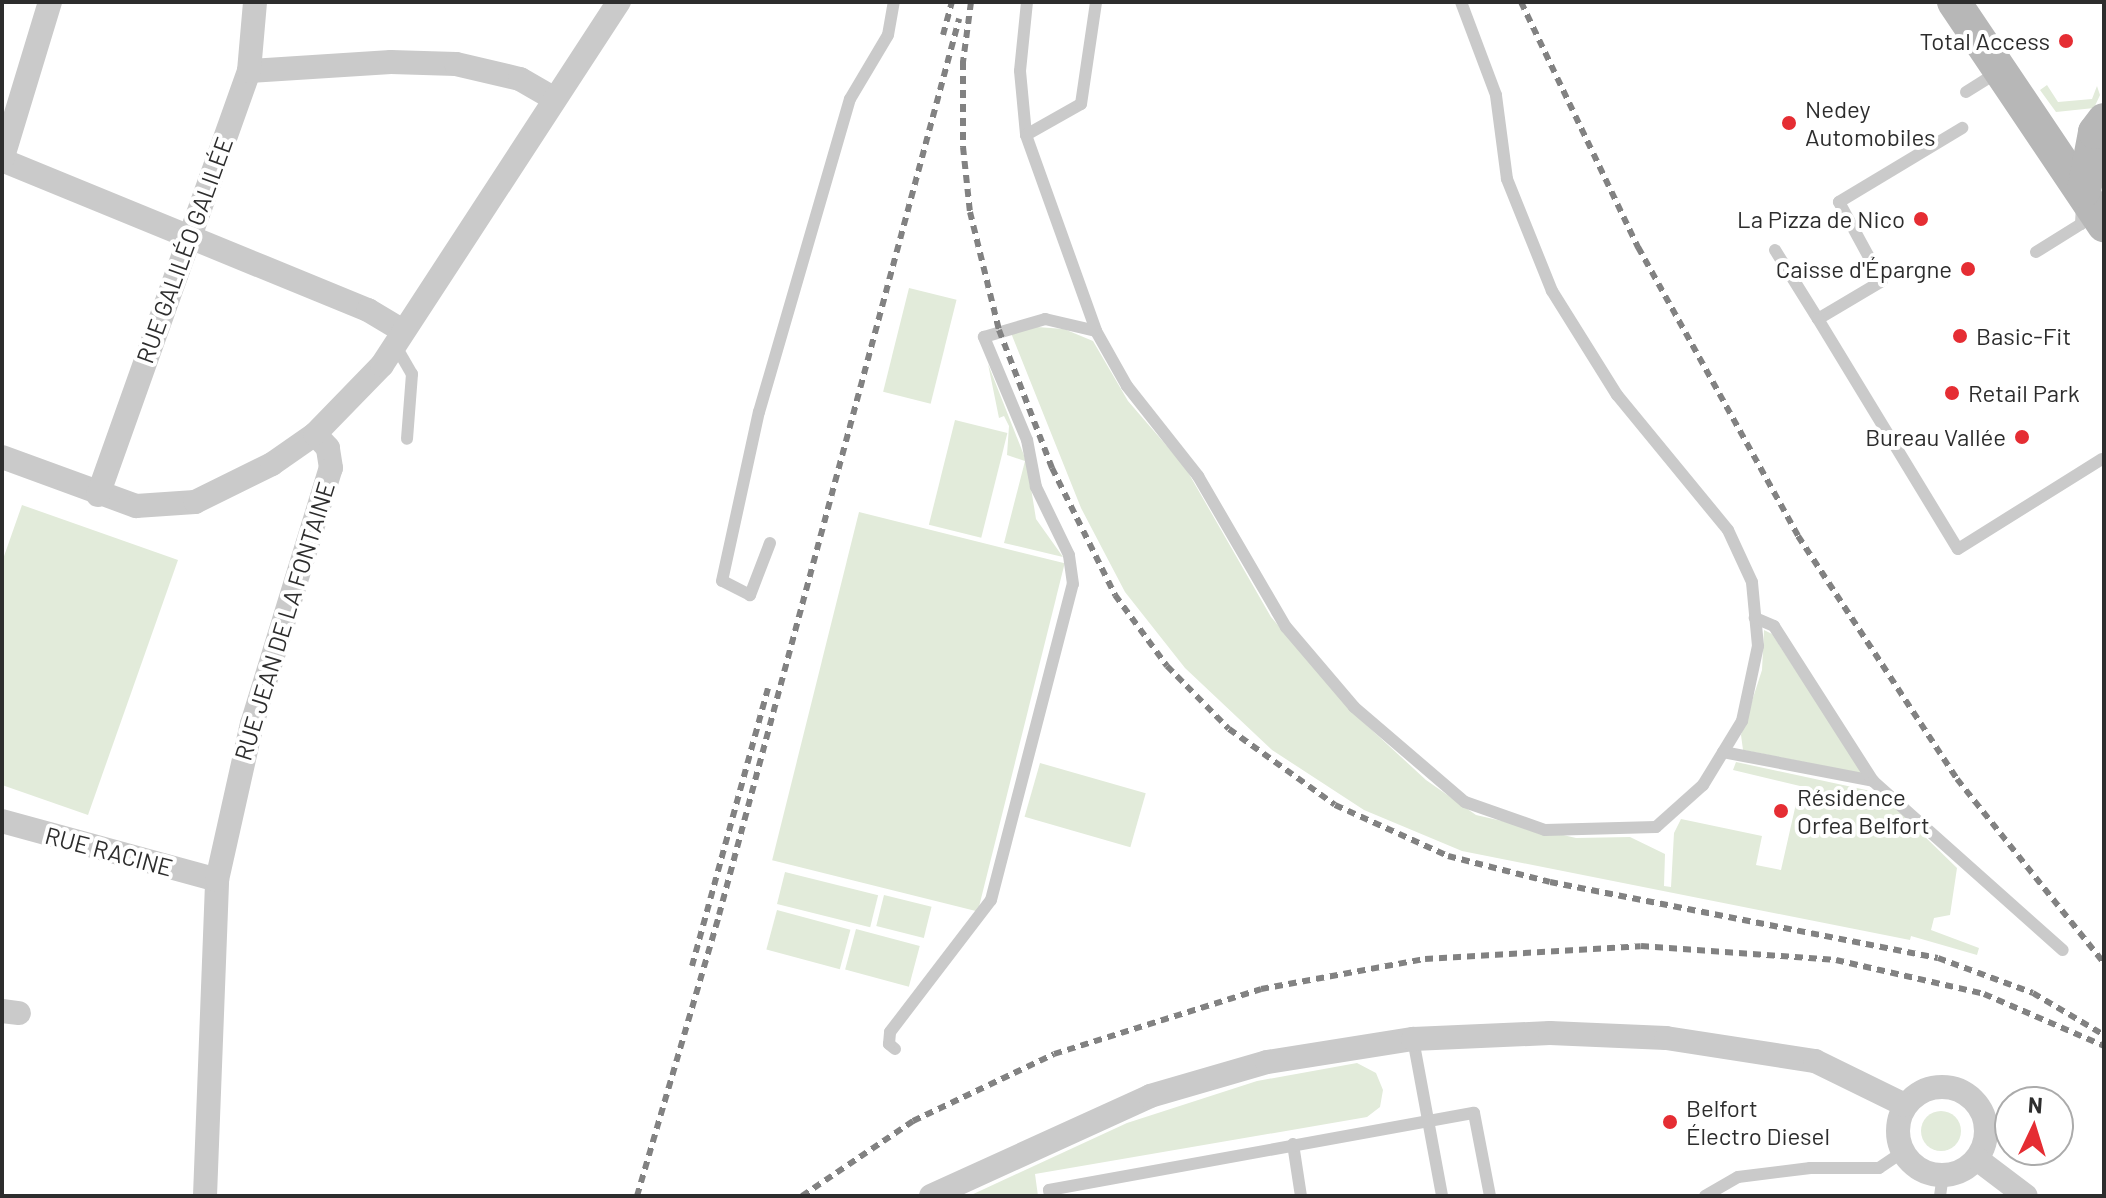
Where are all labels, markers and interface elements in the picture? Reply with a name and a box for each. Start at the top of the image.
place label: Total Access [1919,27,2050,55]
marker: Total Access [2057,32,2075,50]
place label: Nedey Automobiles [1805,95,1936,151]
marker: Nedey Automobiles [1780,114,1798,132]
street label: RUE GALILÉO GALILÉE [130,133,238,367]
place label: La Pizza de Nico [1737,205,1905,233]
marker: La Pizza de Nico [1912,210,1930,228]
place label: Caisse d'Épargne [1776,255,1952,283]
marker: Caisse d'Épargne [1959,260,1977,278]
place label: Basic-Fit [1976,322,2071,350]
marker: Basic-Fit [1951,327,1969,345]
place label: Retail Park [1968,379,2080,407]
marker: Retail Park [1943,384,1961,402]
place label: Bureau Vallée [1865,423,2006,451]
marker: Bureau Vallée [2013,428,2031,446]
street label: RUE JEAN DE LA FONTAINE [228,478,340,764]
place label: Résidence Orfea Belfort [1797,783,1930,839]
marker: Résidence Orfea Belfort [1772,802,1790,820]
street label: RUE RACINE [42,820,176,882]
north arrow [1994,1086,2074,1166]
text: N [2027,1091,2044,1118]
place label: Belfort Électro Diesel [1686,1094,1830,1150]
marker: Belfort Électro Diesel [1661,1113,1679,1131]

